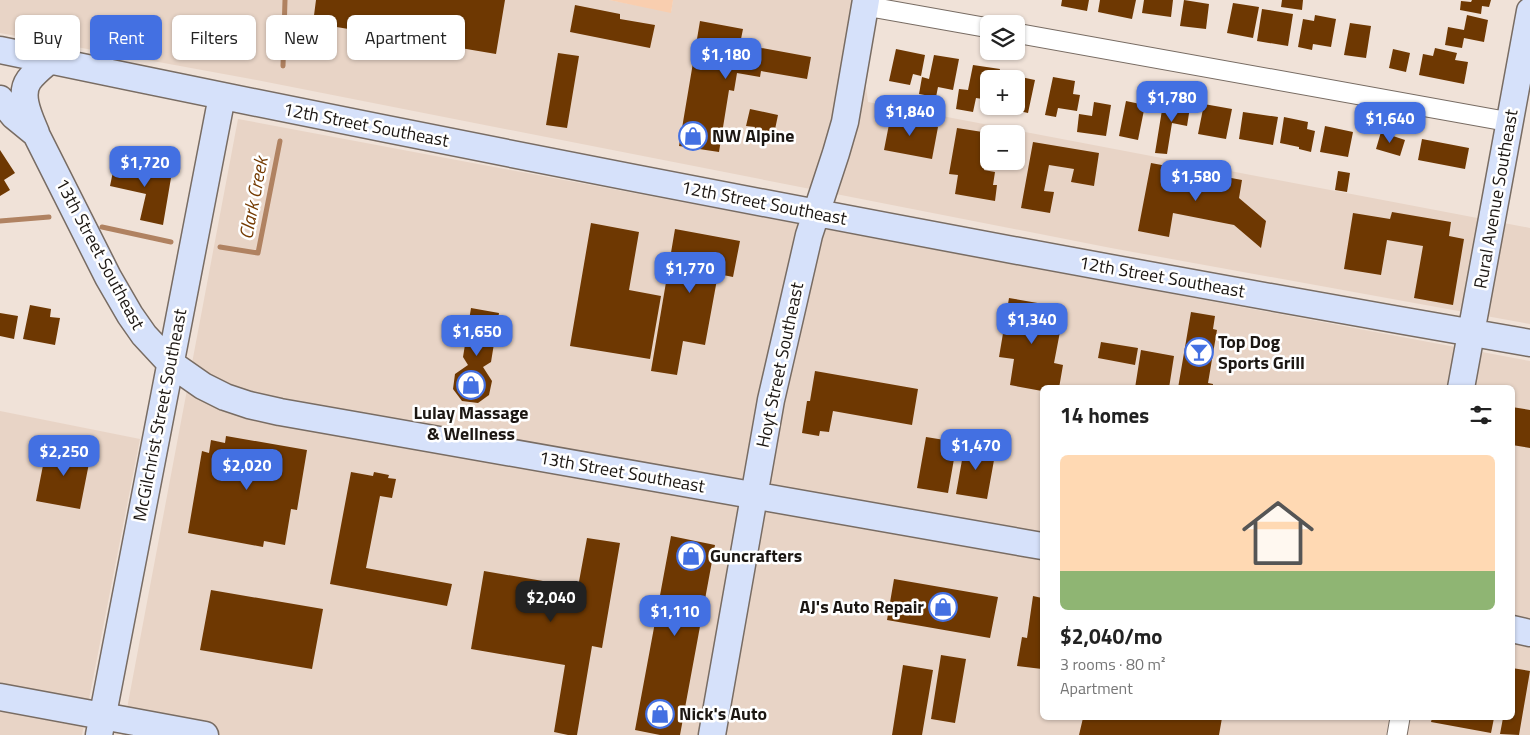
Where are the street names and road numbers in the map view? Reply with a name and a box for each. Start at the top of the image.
street label: 12th Street Southeast [281,95,452,154]
street label: Rural Avenue Southeast [1466,106,1525,291]
street label: 13th Street Southeast [49,173,152,335]
street label: 12th Street Southeast [679,173,850,232]
street label: 12th Street Southeast [1077,249,1248,305]
street label: Hoyt Street Southeast [749,279,810,450]
street label: McGilchrist Street Southeast [126,305,194,524]
street label: 13th Street Southeast [537,444,708,500]

